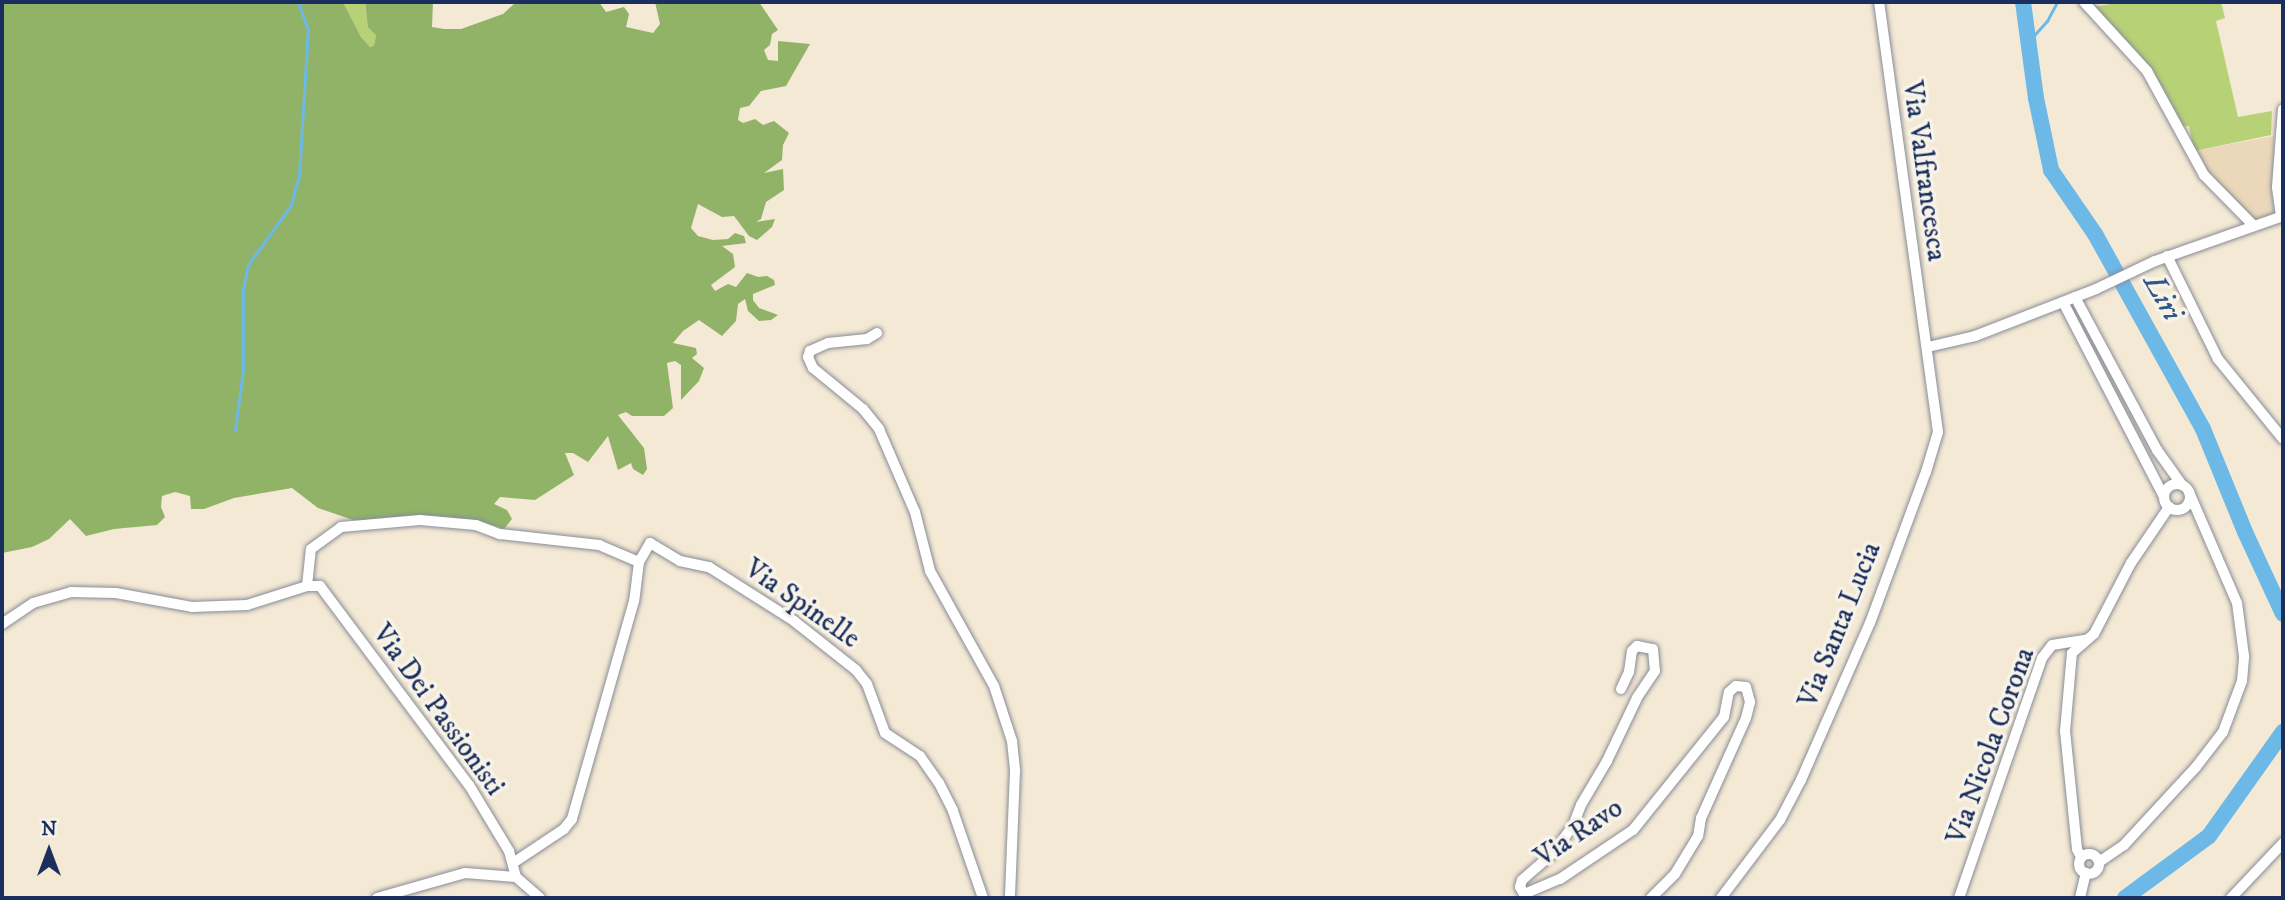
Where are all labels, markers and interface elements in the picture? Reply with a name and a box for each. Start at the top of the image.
street label: Via Valfrancesca [1895,79,1953,263]
water label: Liri [2135,268,2189,328]
street label: Via Santa Lucia [1792,537,1888,713]
street label: Via Spinelle [738,552,866,656]
street label: Via Dei Passionisti [365,618,511,802]
street label: Via Nicola Corona [1940,643,2042,849]
street label: Via Ravo [1529,791,1629,875]
north arrow [14,816,84,886]
text: N [41,818,57,841]

